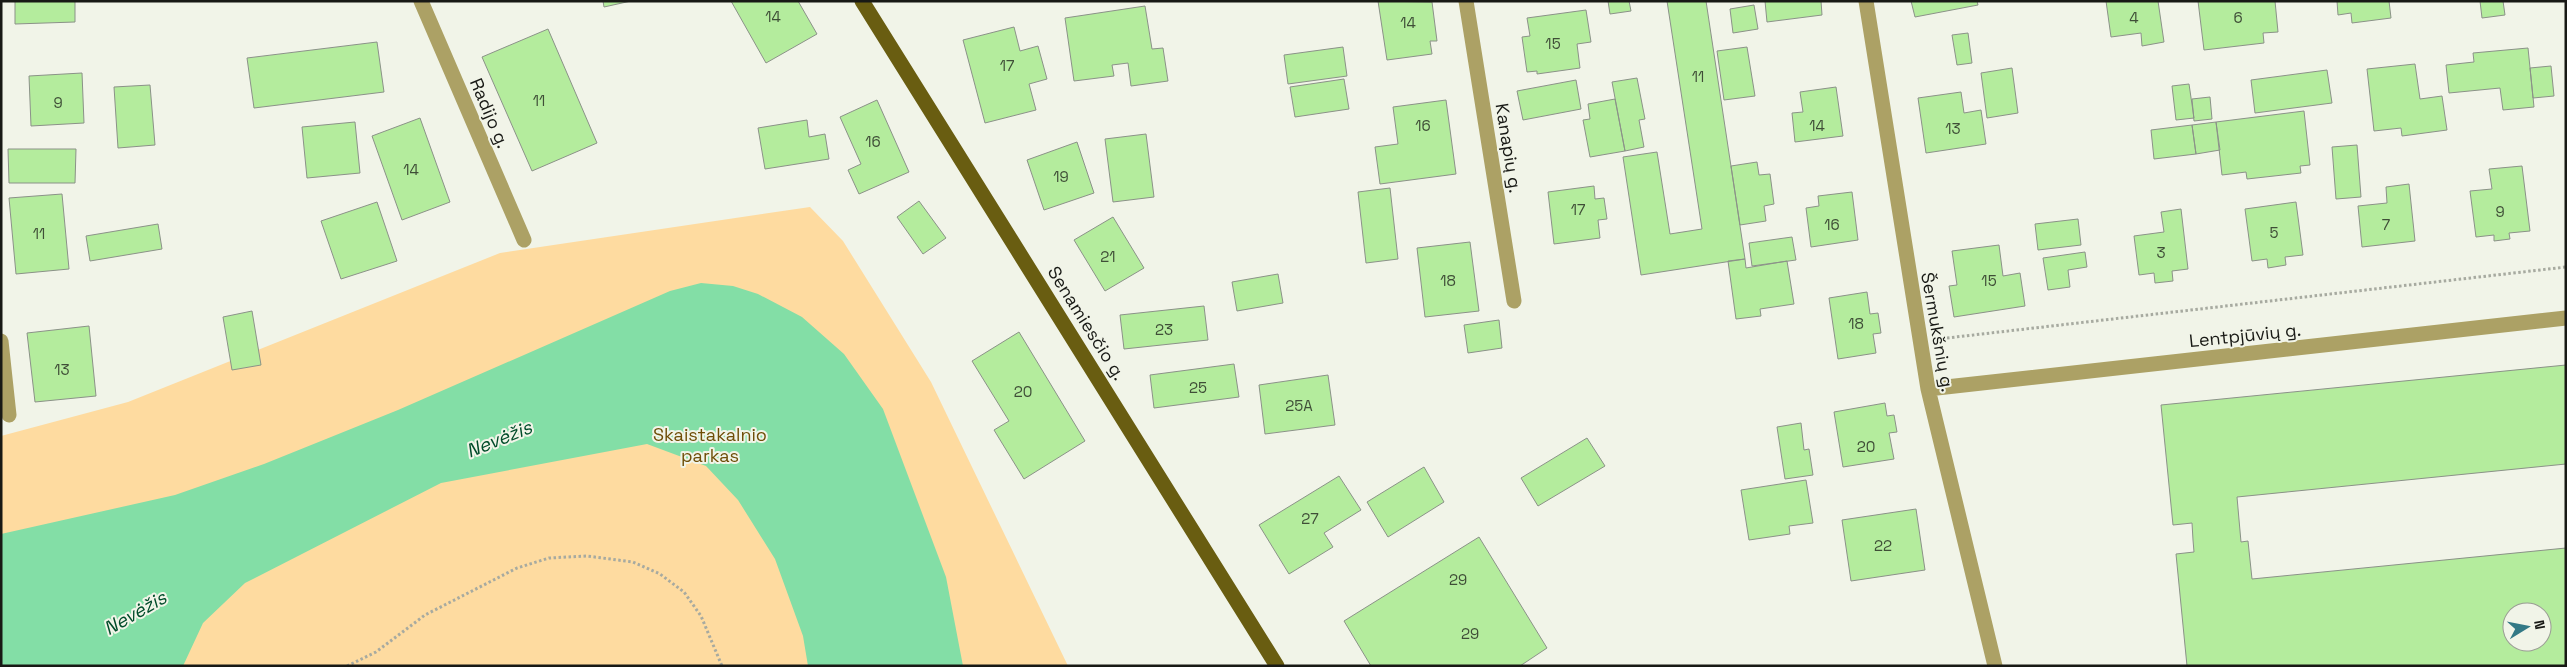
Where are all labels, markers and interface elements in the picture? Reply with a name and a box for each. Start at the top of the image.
house number: 14 [765,7,781,26]
house number: 4 [2129,8,2139,27]
house number: 6 [2233,8,2243,27]
house number: 14 [1400,13,1416,32]
house number: 15 [1545,34,1561,53]
house number: 17 [1000,56,1014,75]
house number: 11 [1692,67,1704,86]
street label: Radijo g. [465,75,515,151]
house number: 11 [533,91,545,110]
house number: 9 [53,93,63,112]
street label: Kanapių g. [1491,102,1527,194]
house number: 16 [1415,116,1431,135]
house number: 14 [1809,116,1825,135]
house number: 13 [1945,119,1961,138]
house number: 16 [865,132,881,151]
house number: 14 [403,160,419,179]
house number: 19 [1053,167,1069,186]
house number: 17 [1571,200,1585,219]
house number: 9 [2495,202,2505,221]
house number: 16 [1824,215,1840,234]
house number: 7 [2382,215,2390,234]
house number: 5 [2270,223,2279,242]
house number: 11 [33,224,45,243]
house number: 3 [2156,243,2166,262]
house number: 21 [1100,247,1116,266]
street label: Senamiesčio g. [1043,262,1131,384]
street label: Šermukšnių g. [1916,270,1960,394]
house number: 18 [1440,271,1456,290]
house number: 15 [1981,271,1997,290]
house number: 18 [1848,314,1864,333]
street label: Lentpjūvių g. [2188,318,2302,352]
house number: 23 [1155,320,1173,339]
house number: 13 [54,360,70,379]
house number: 25 [1189,378,1207,397]
house number: 20 [1014,382,1032,401]
house number: 25A [1285,396,1313,415]
water label: Nevėžis [462,414,536,463]
park label: Skaistakalnio parkas [653,423,767,467]
house number: 20 [1857,437,1875,456]
house number: 27 [1301,509,1319,528]
house number: 22 [1874,536,1892,555]
house number: 29 [1449,570,1467,589]
water label: Nevėžis [99,584,172,641]
north arrow [2502,602,2552,652]
text: N [2530,619,2549,631]
house number: 29 [1461,624,1479,643]

